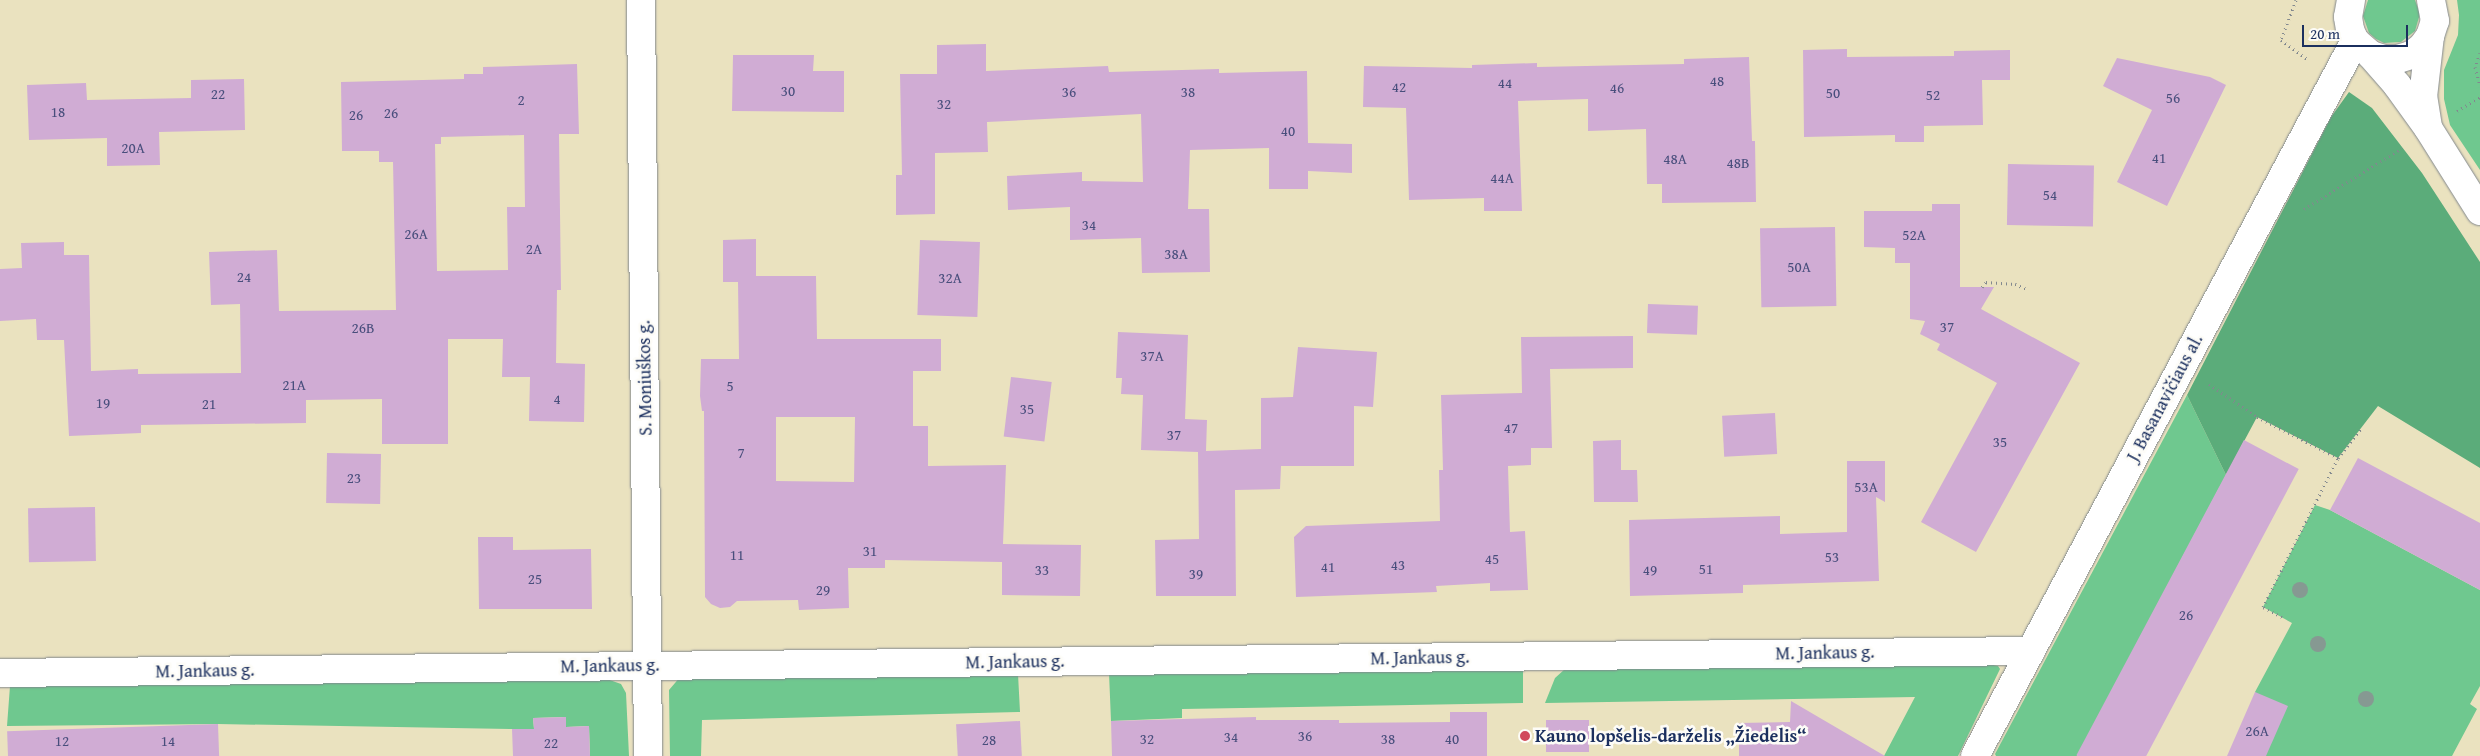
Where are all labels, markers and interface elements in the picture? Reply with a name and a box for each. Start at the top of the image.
scale bar [2305,15,2411,47]
text: 20 m [2310,23,2340,44]
house number: 48 [1710,72,1724,90]
house number: 44 [1498,74,1512,92]
house number: 42 [1392,78,1406,96]
house number: 46 [1610,79,1624,97]
house number: 30 [781,82,795,100]
house number: 36 [1062,83,1076,101]
house number: 38 [1181,83,1195,101]
house number: 50 [1826,84,1840,102]
house number: 22 [211,85,225,103]
house number: 52 [1926,86,1940,104]
house number: 56 [2166,89,2180,107]
house number: 2 [517,91,525,109]
house number: 32 [937,95,951,113]
house number: 18 [51,103,65,121]
house number: 26 [384,104,398,122]
house number: 26 [349,106,363,124]
house number: 40 [1281,122,1295,140]
house number: 20A [121,139,145,157]
house number: 41 [2152,149,2166,167]
house number: 48A [1663,150,1687,168]
house number: 48B [1727,154,1749,172]
house number: 44A [1490,169,1514,187]
house number: 54 [2043,186,2057,204]
house number: 34 [1082,216,1096,234]
house number: 26A [404,225,428,243]
house number: 52A [1902,226,1926,244]
house number: 2A [526,240,542,258]
house number: 38A [1164,245,1188,263]
house number: 50A [1787,258,1811,276]
house number: 24 [237,268,251,286]
house number: 32A [938,269,962,287]
house number: 37 [1940,318,1954,336]
house number: 26B [352,319,374,337]
street label: S. Moniuškos g. [633,320,657,436]
street label: J. Basanavičiaus al. [2122,331,2208,465]
house number: 37A [1140,347,1164,365]
house number: 21A [282,376,306,394]
house number: 5 [726,377,734,395]
house number: 4 [553,390,561,408]
house number: 19 [96,394,110,412]
house number: 21 [202,395,216,413]
house number: 35 [1020,400,1034,418]
house number: 47 [1504,419,1518,437]
house number: 37 [1167,426,1181,444]
house number: 35 [1993,433,2007,451]
house number: 7 [737,444,745,462]
house number: 23 [347,469,361,487]
house number: 53A [1854,478,1878,496]
house number: 31 [863,542,877,560]
house number: 11 [730,546,744,564]
house number: 53 [1825,548,1839,566]
house number: 45 [1485,550,1499,568]
house number: 43 [1391,556,1405,574]
house number: 41 [1321,558,1335,576]
house number: 51 [1699,560,1713,578]
house number: 33 [1035,561,1049,579]
house number: 49 [1643,561,1657,579]
house number: 39 [1189,565,1203,583]
house number: 25 [528,570,542,588]
house number: 29 [816,581,830,599]
house number: 26 [2179,606,2193,624]
street label: M. Jankaus g. [1775,641,1875,665]
street label: M. Jankaus g. [1370,646,1470,670]
street label: M. Jankaus g. [965,650,1065,674]
street label: M. Jankaus g. [560,654,660,678]
street label: M. Jankaus g. [155,659,255,683]
house number: 26A [2245,722,2269,740]
place label: Kauno lopšelis-darželis „Žiedelis“ [1535,725,1807,747]
house number: 36 [1298,727,1312,745]
house number: 34 [1224,728,1238,746]
house number: 32 [1140,730,1154,748]
house number: 38 [1381,730,1395,748]
house number: 40 [1445,730,1459,748]
marker: Kauno lopšelis-darželis „Žiedelis“ [1519,730,1531,742]
house number: 28 [982,731,996,749]
house number: 12 [55,732,69,750]
house number: 14 [161,732,175,750]
house number: 22 [544,734,558,752]

